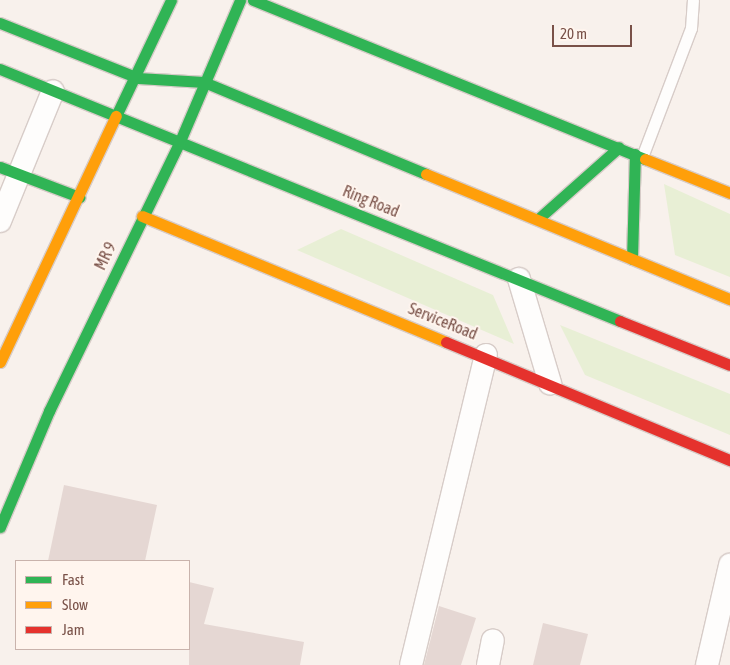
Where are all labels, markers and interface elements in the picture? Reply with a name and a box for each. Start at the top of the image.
scale bar [555,15,635,47]
text: 20 m [560,25,587,42]
street label: Ring Road [340,181,402,221]
street label: MR 9 [90,239,120,273]
street label: ServiceRoad [406,298,480,344]
legend [15,560,190,650]
text: Fast [62,571,84,588]
text: Slow [62,596,88,613]
text: Jam [62,621,85,638]

